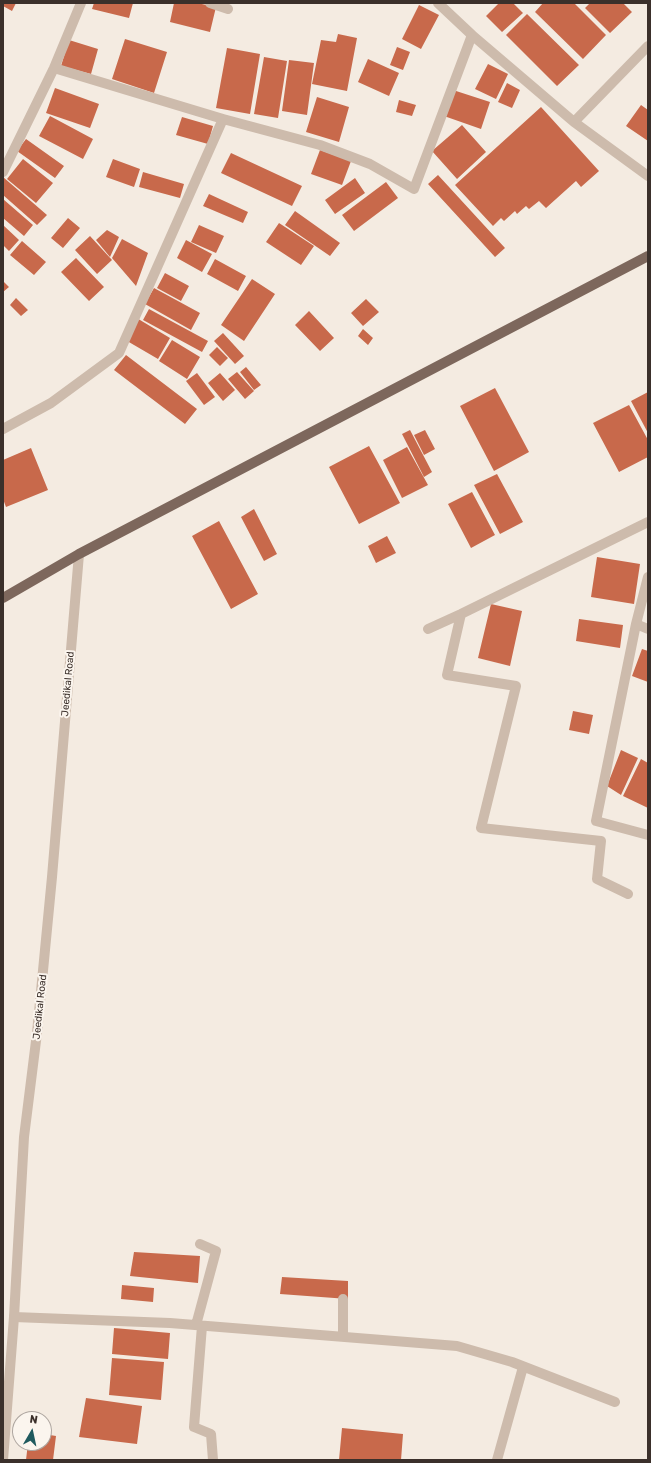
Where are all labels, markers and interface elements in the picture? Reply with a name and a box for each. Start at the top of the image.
street label: Jeedikal Road [59,651,77,717]
street label: Jeedikal Road [31,974,49,1040]
north arrow [12,1411,52,1451]
text: N [29,1413,39,1427]

